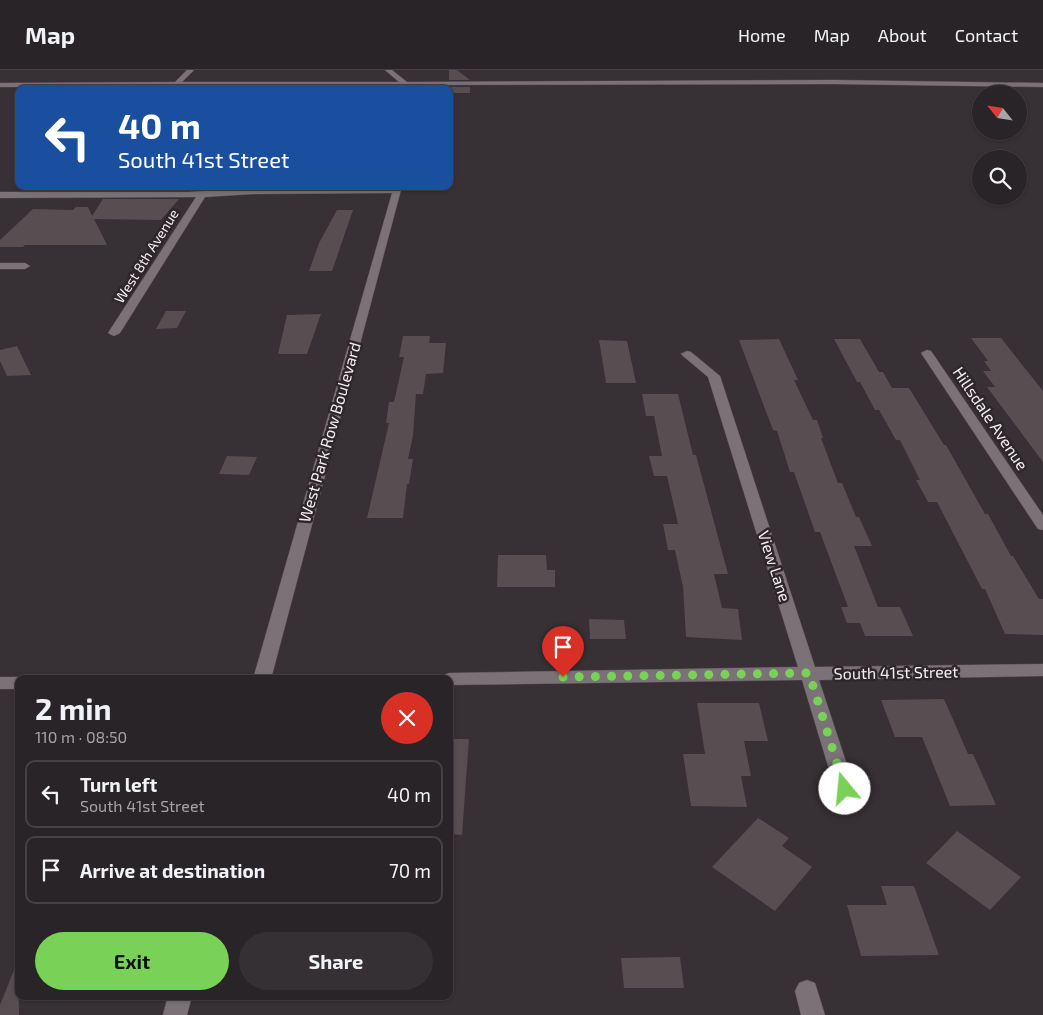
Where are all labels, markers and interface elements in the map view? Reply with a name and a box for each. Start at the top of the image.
text: Map [25,20,75,49]
text: Home [738,24,786,46]
text: Map [814,24,850,46]
text: About [878,24,927,46]
text: Contact [955,24,1018,46]
north arrow [972,85,1028,140]
map controls [972,85,1027,205]
text: 40 m [118,104,201,146]
icon: left [35,105,100,170]
text: South 41st Street [118,146,289,172]
button: search [972,150,1027,205]
street label: West 8th Avenue [110,206,182,306]
street label: West Park Row Boulevard [294,340,364,524]
street label: Hillsdale Avenue [949,363,1033,473]
street label: View Lane [755,528,795,604]
pin [542,626,584,677]
icon: arrive [549,633,577,661]
street label: South 41st Street [834,661,958,683]
text: 2 min [35,690,112,726]
button: close [381,692,433,744]
text: 110 m · 08:50 [35,727,127,746]
position arrow [818,762,870,814]
text: Turn left [80,773,157,796]
icon: left [37,780,65,808]
text: 40 m [387,783,431,806]
text: South 41st Street [80,796,205,815]
icon: arrive [37,856,65,884]
text: Arrive at destination [80,859,265,882]
text: 70 m [389,859,431,882]
button: Exit [35,932,229,990]
button: Share [239,932,433,990]

